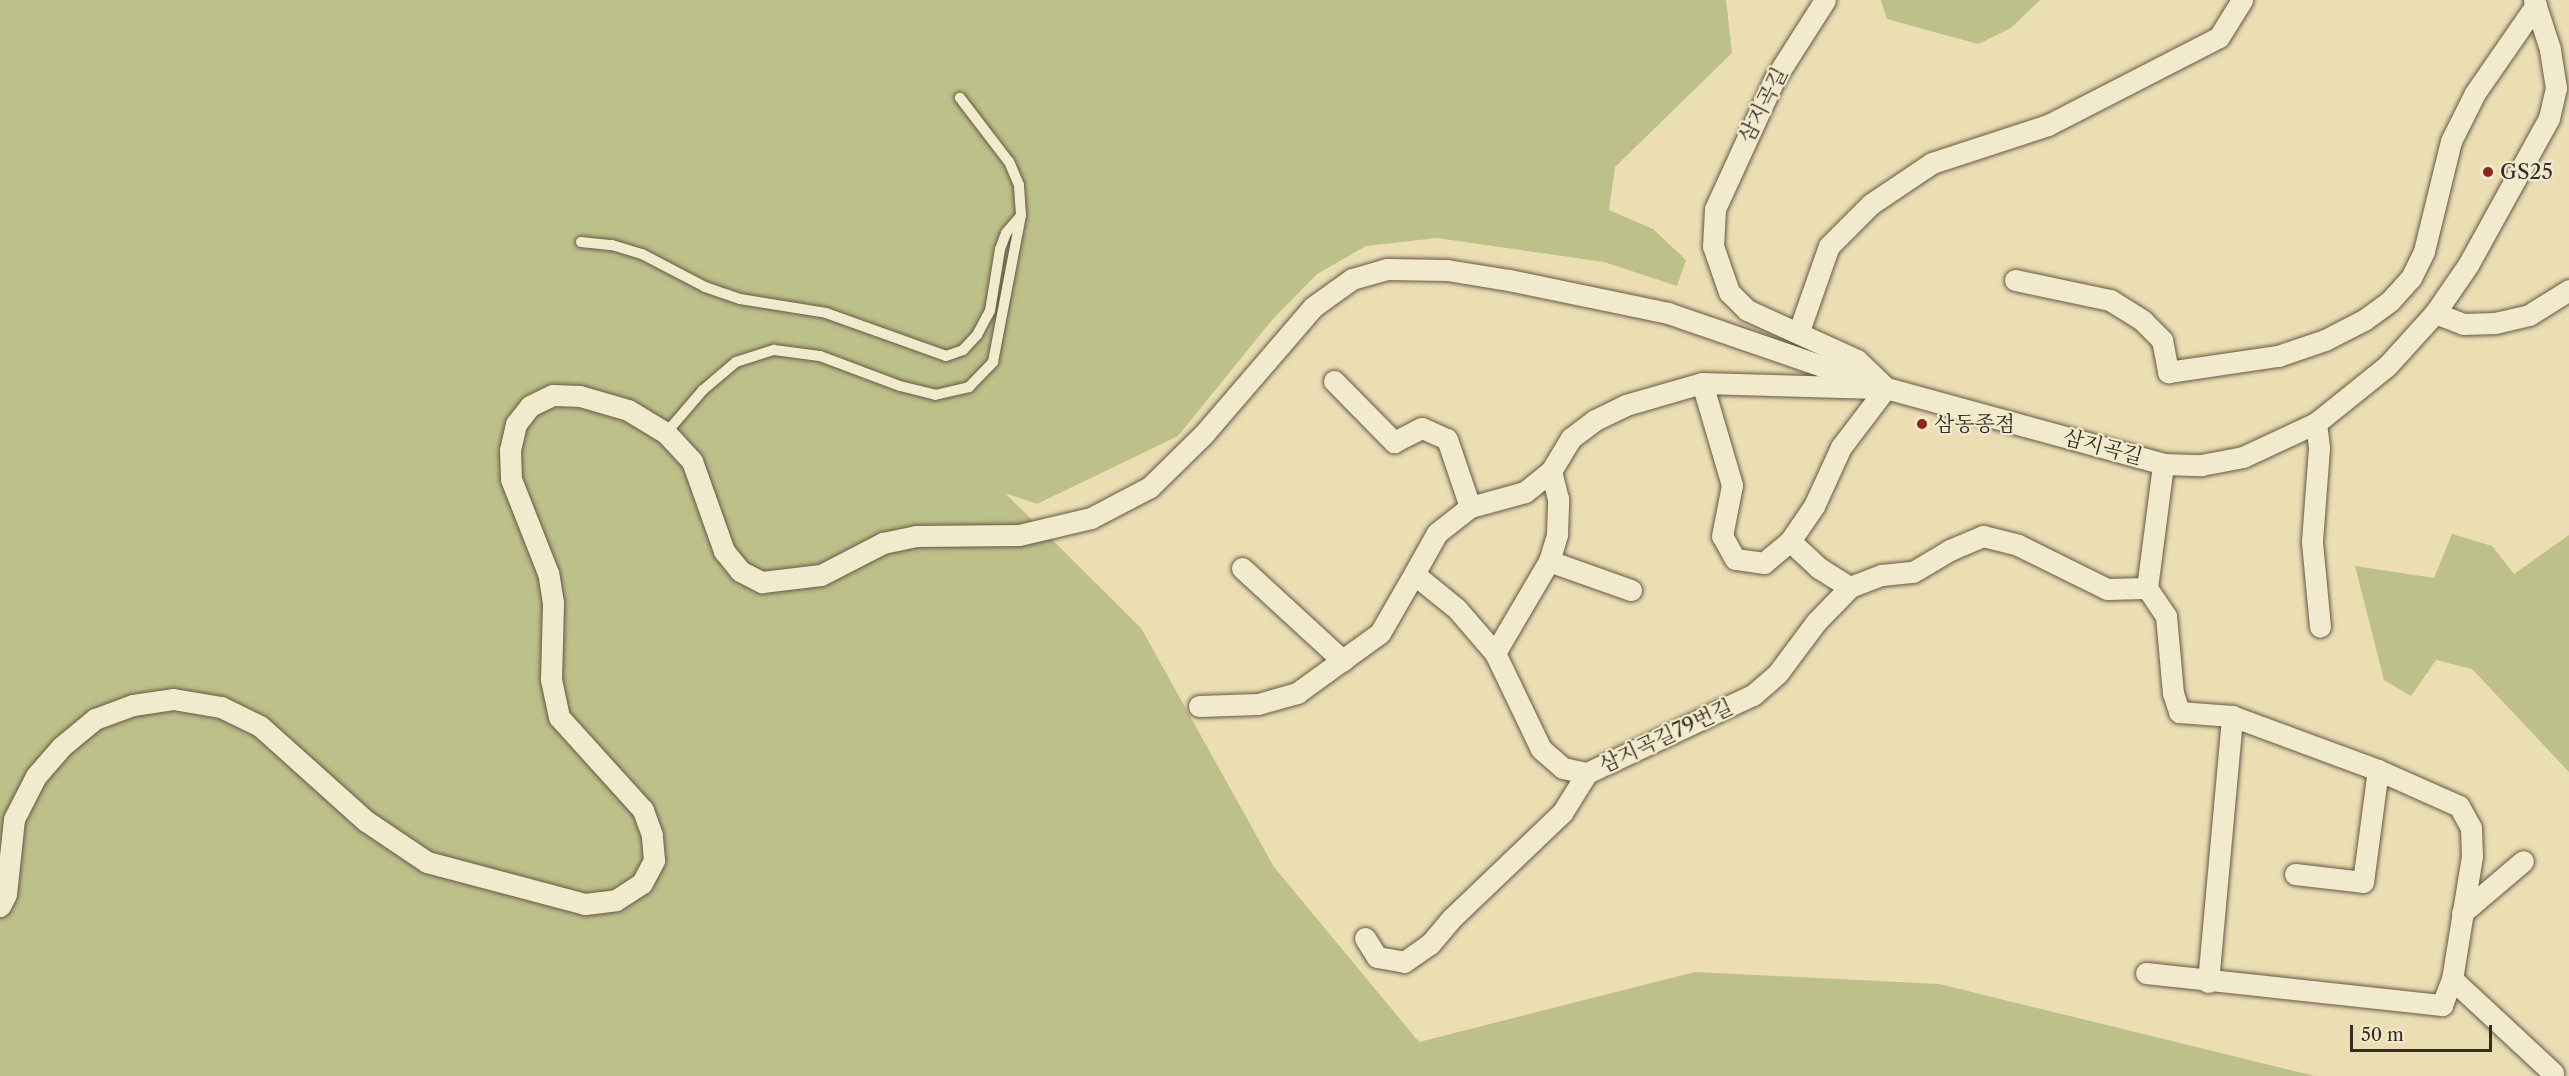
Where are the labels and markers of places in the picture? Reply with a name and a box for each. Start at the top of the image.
place label: GS25 [2500,159,2553,185]
marker: GS25 [2481,165,2495,179]
place label: 삼동종점 [1934,411,2015,437]
marker: 삼동종점 [1915,417,1929,431]

